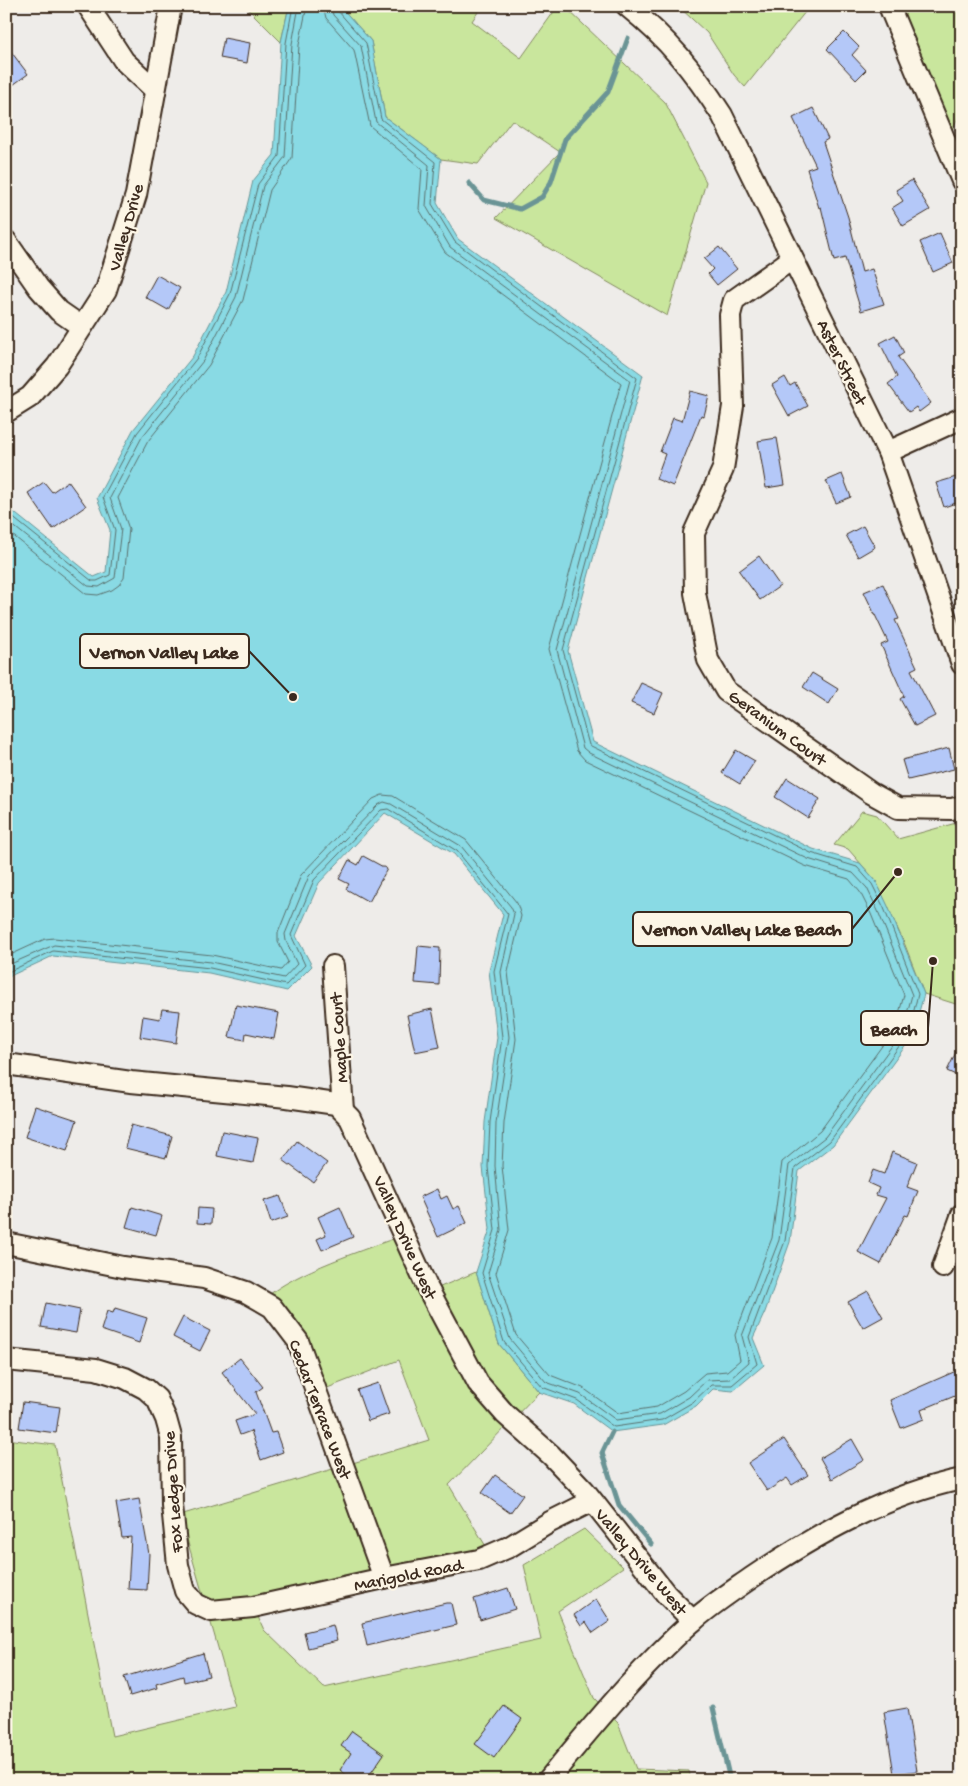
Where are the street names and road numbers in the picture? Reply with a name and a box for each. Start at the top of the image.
street label: Valley Drive [105,181,150,275]
street label: Aster Street [811,317,871,411]
street label: Geranium Court [723,686,831,773]
street label: Maple Court [327,990,354,1084]
street label: Valley Drive West [367,1172,441,1304]
street label: Cedar Terrace West [282,1337,355,1484]
street label: Fox Ledge Drive [160,1430,189,1554]
street label: Valley Drive West [589,1504,692,1621]
street label: Marigold Road [352,1555,466,1597]

